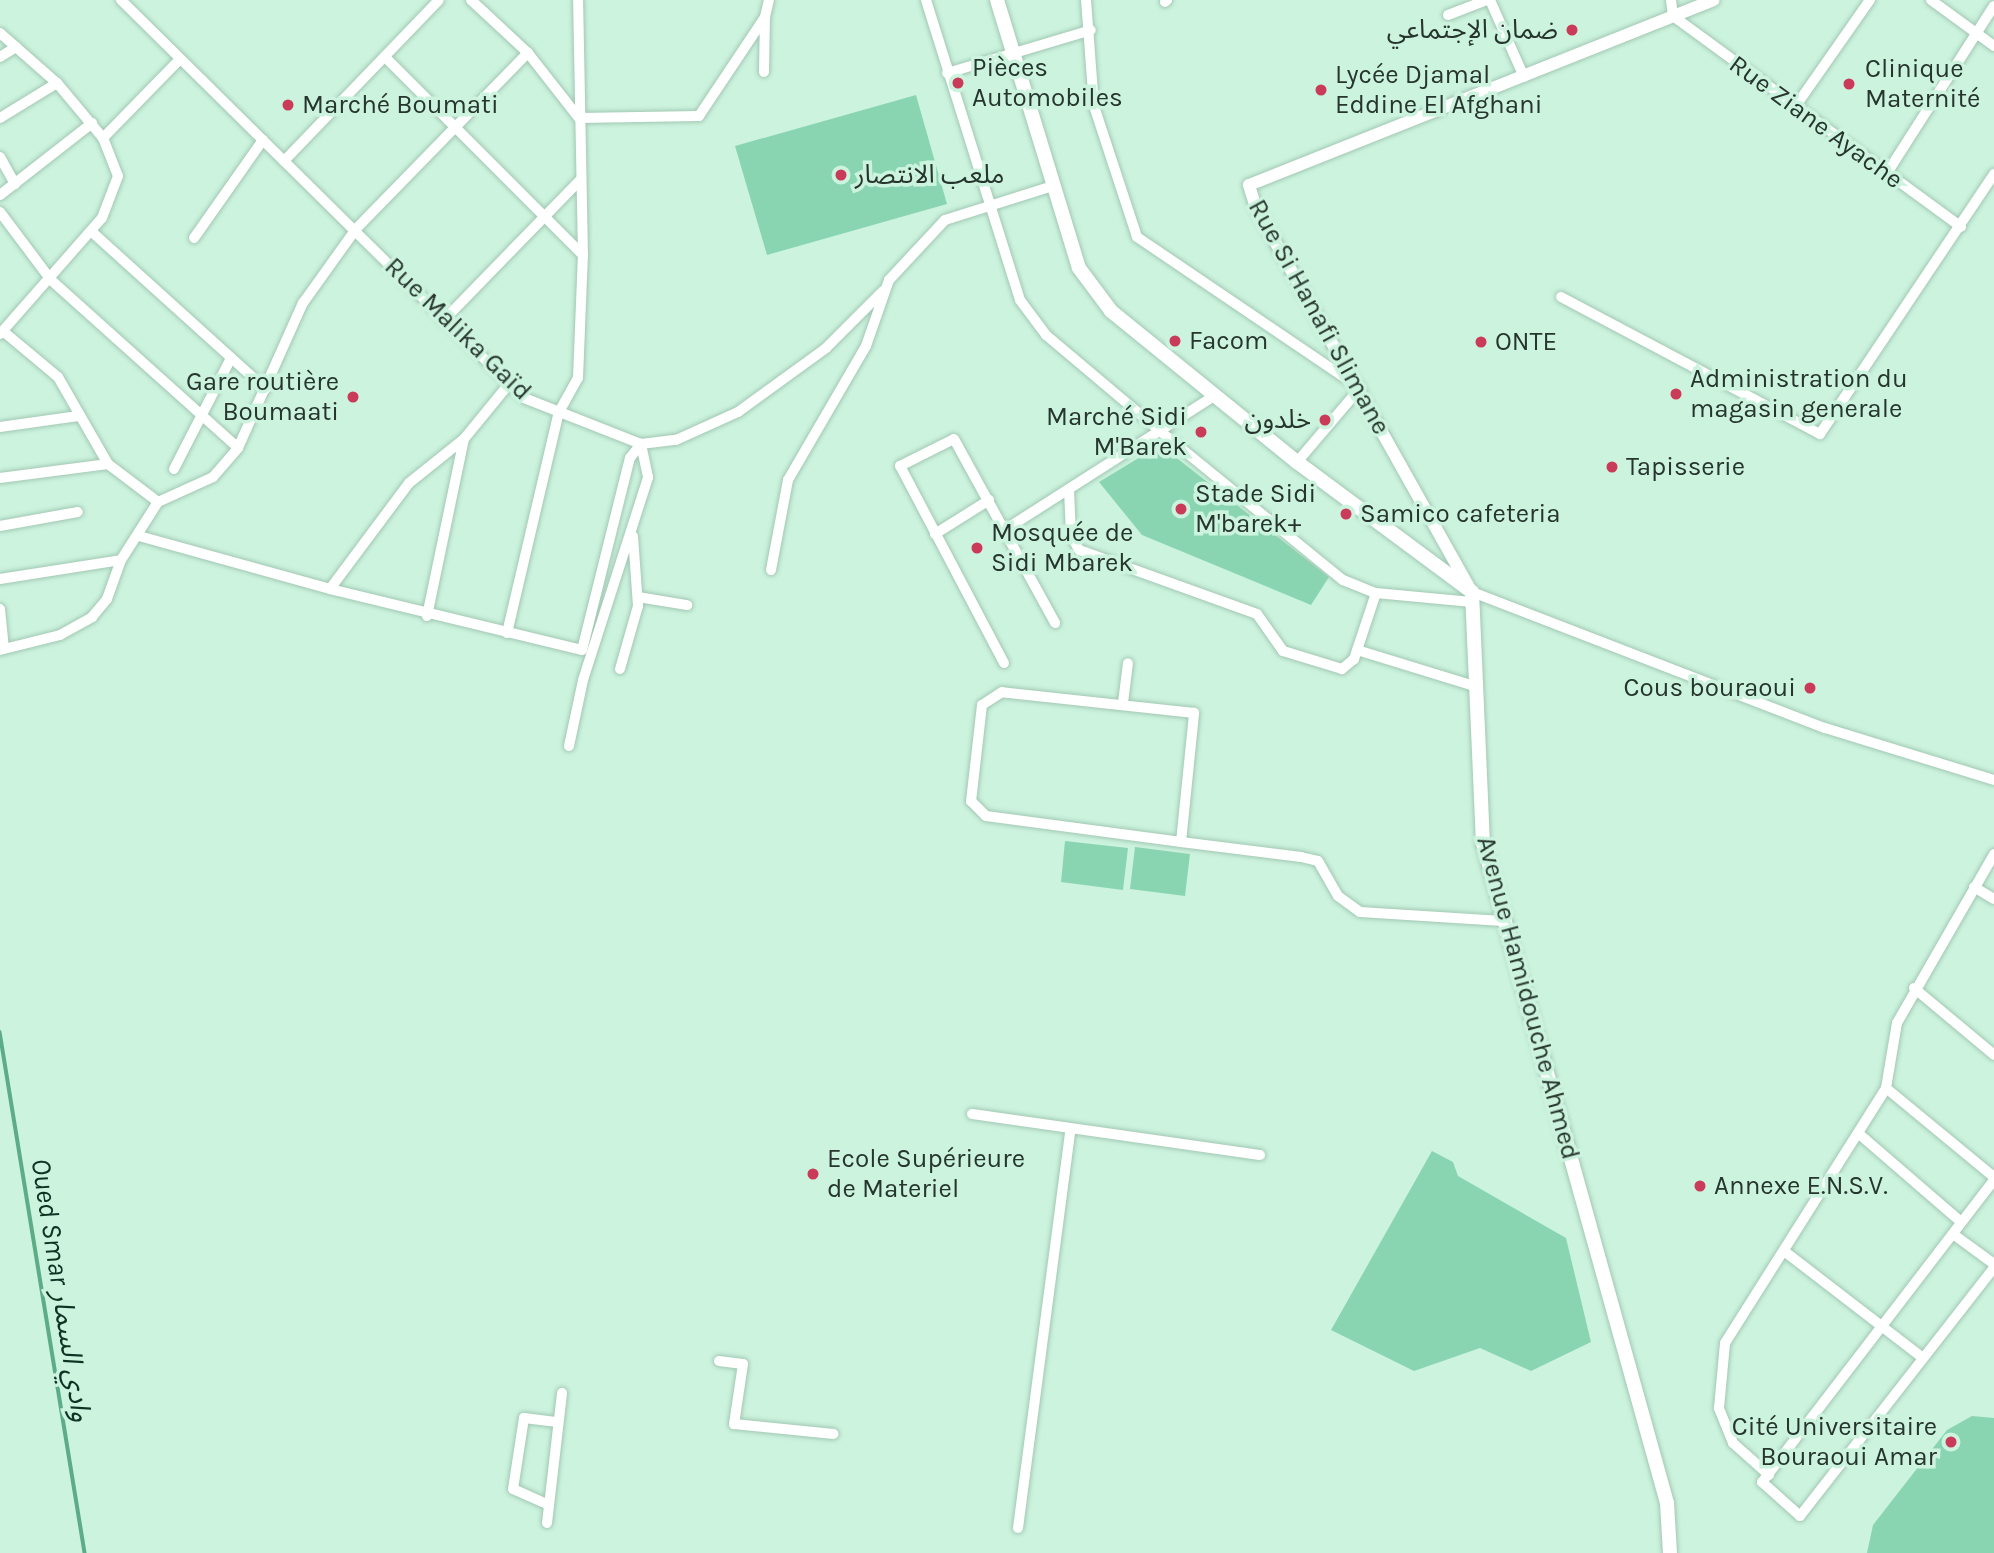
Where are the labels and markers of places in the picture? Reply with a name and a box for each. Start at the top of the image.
place label: ضمان الإجتماعي [1387,14,1558,46]
marker: ضمان الإجتماعي [1564,22,1580,38]
place label: Pièces Automobiles [972,52,1123,114]
place label: Clinique Maternité [1865,53,1980,114]
place label: Lycée Djamal Eddine El Afghani [1335,59,1542,120]
marker: Clinique Maternité [1839,74,1859,94]
marker: Pièces Automobiles [950,75,966,91]
marker: Lycée Djamal Eddine El Afghani [1313,82,1329,98]
place label: Marché Boumati [302,89,499,121]
marker: Marché Boumati [280,97,296,113]
place label: ملعب الانتصار [855,159,1004,191]
marker: ملعب الانتصار [833,167,849,183]
place label: Facom [1189,325,1268,357]
place label: ONTE [1495,326,1557,358]
marker: Facom [1167,333,1183,349]
marker: ONTE [1473,334,1489,350]
place label: Administration du magasin generale [1690,363,1908,424]
place label: Gare routière Boumaati [186,366,339,428]
marker: Administration du magasin generale [1668,386,1684,402]
marker: Gare routière Boumaati [345,389,361,405]
place label: Marché Sidi M'Barek [1046,401,1187,462]
place label: خلدون [1245,404,1311,436]
marker: خلدون [1317,412,1333,428]
marker: Marché Sidi M'Barek [1193,424,1209,440]
place label: Tapisserie [1626,451,1745,483]
marker: Tapisserie [1604,459,1620,475]
place label: Stade Sidi M'barek+ [1195,478,1316,540]
place label: Samico cafeteria [1360,498,1560,530]
marker: Stade Sidi M'barek+ [1173,501,1189,517]
marker: Samico cafeteria [1338,506,1354,522]
place label: Mosquée de Sidi Mbarek [991,517,1133,578]
marker: Mosquée de Sidi Mbarek [969,540,985,556]
place label: Cous bouraoui [1624,672,1796,704]
marker: Cous bouraoui [1802,680,1818,696]
place label: Ecole Supérieure de Materiel [827,1143,1025,1204]
marker: Ecole Supérieure de Materiel [805,1166,821,1182]
place label: Annexe E.N.S.V. [1714,1170,1888,1202]
marker: Annexe E.N.S.V. [1692,1178,1708,1194]
place label: Cité Universitaire Bouraoui Amar [1732,1411,1937,1472]
marker: Cité Universitaire Bouraoui Amar [1943,1434,1959,1450]

